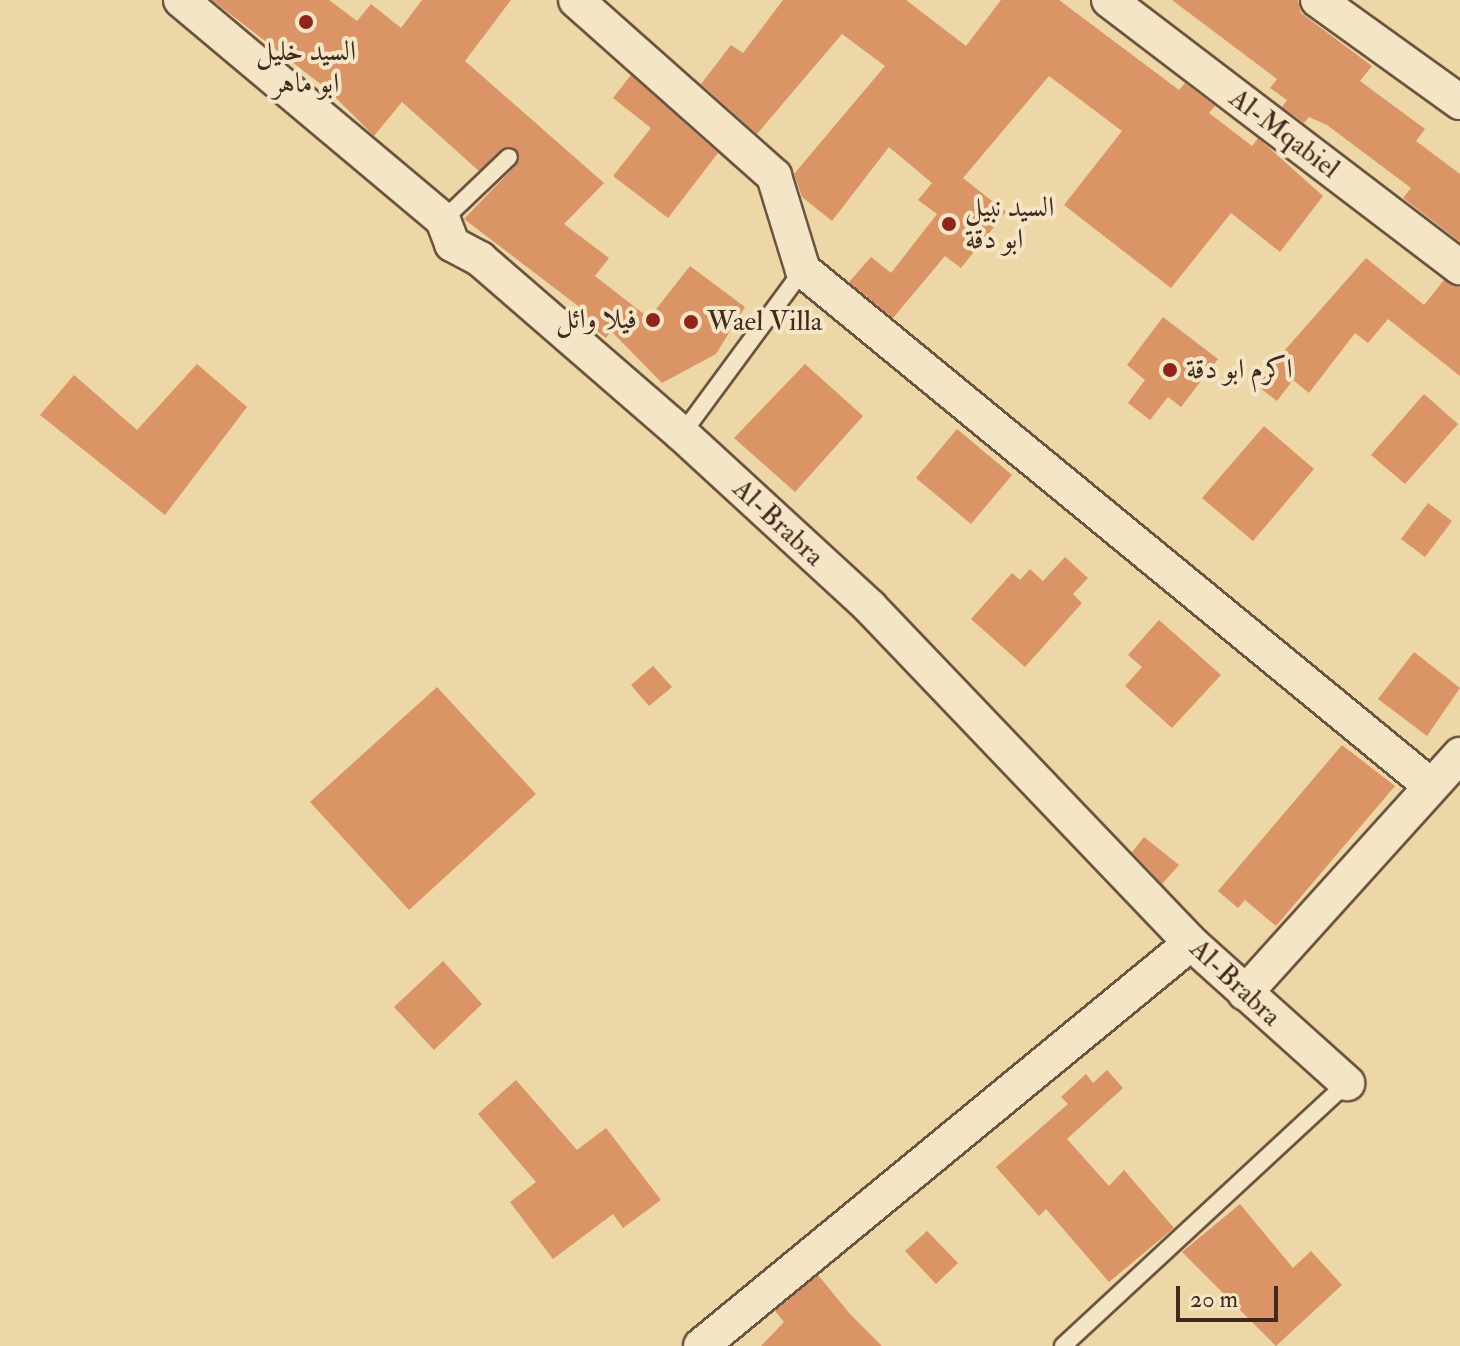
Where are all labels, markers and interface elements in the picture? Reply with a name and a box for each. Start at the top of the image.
marker: السيد خليل ابو ماهر [297,13,315,31]
place label: السيد خليل ابو ماهر [256,35,356,101]
street label: Al-Mqabiel [1222,82,1346,186]
place label: السيد نبيل ابو دقة [965,191,1054,257]
marker: السيد نبيل ابو دقة [940,215,958,233]
place label: فيلا وائل [556,303,637,337]
place label: Wael Villa [707,305,822,339]
marker: فيلا وائل [644,311,662,329]
marker: Wael Villa [682,313,700,331]
place label: اكرم ابو دقة [1186,353,1293,387]
marker: اكرم ابو دقة [1161,361,1179,379]
street label: Al-Brabra [725,472,831,574]
street label: Al-Brabra [1182,932,1288,1034]
scale bar [1180,1270,1282,1320]
text: 20 m [1190,1284,1238,1315]

